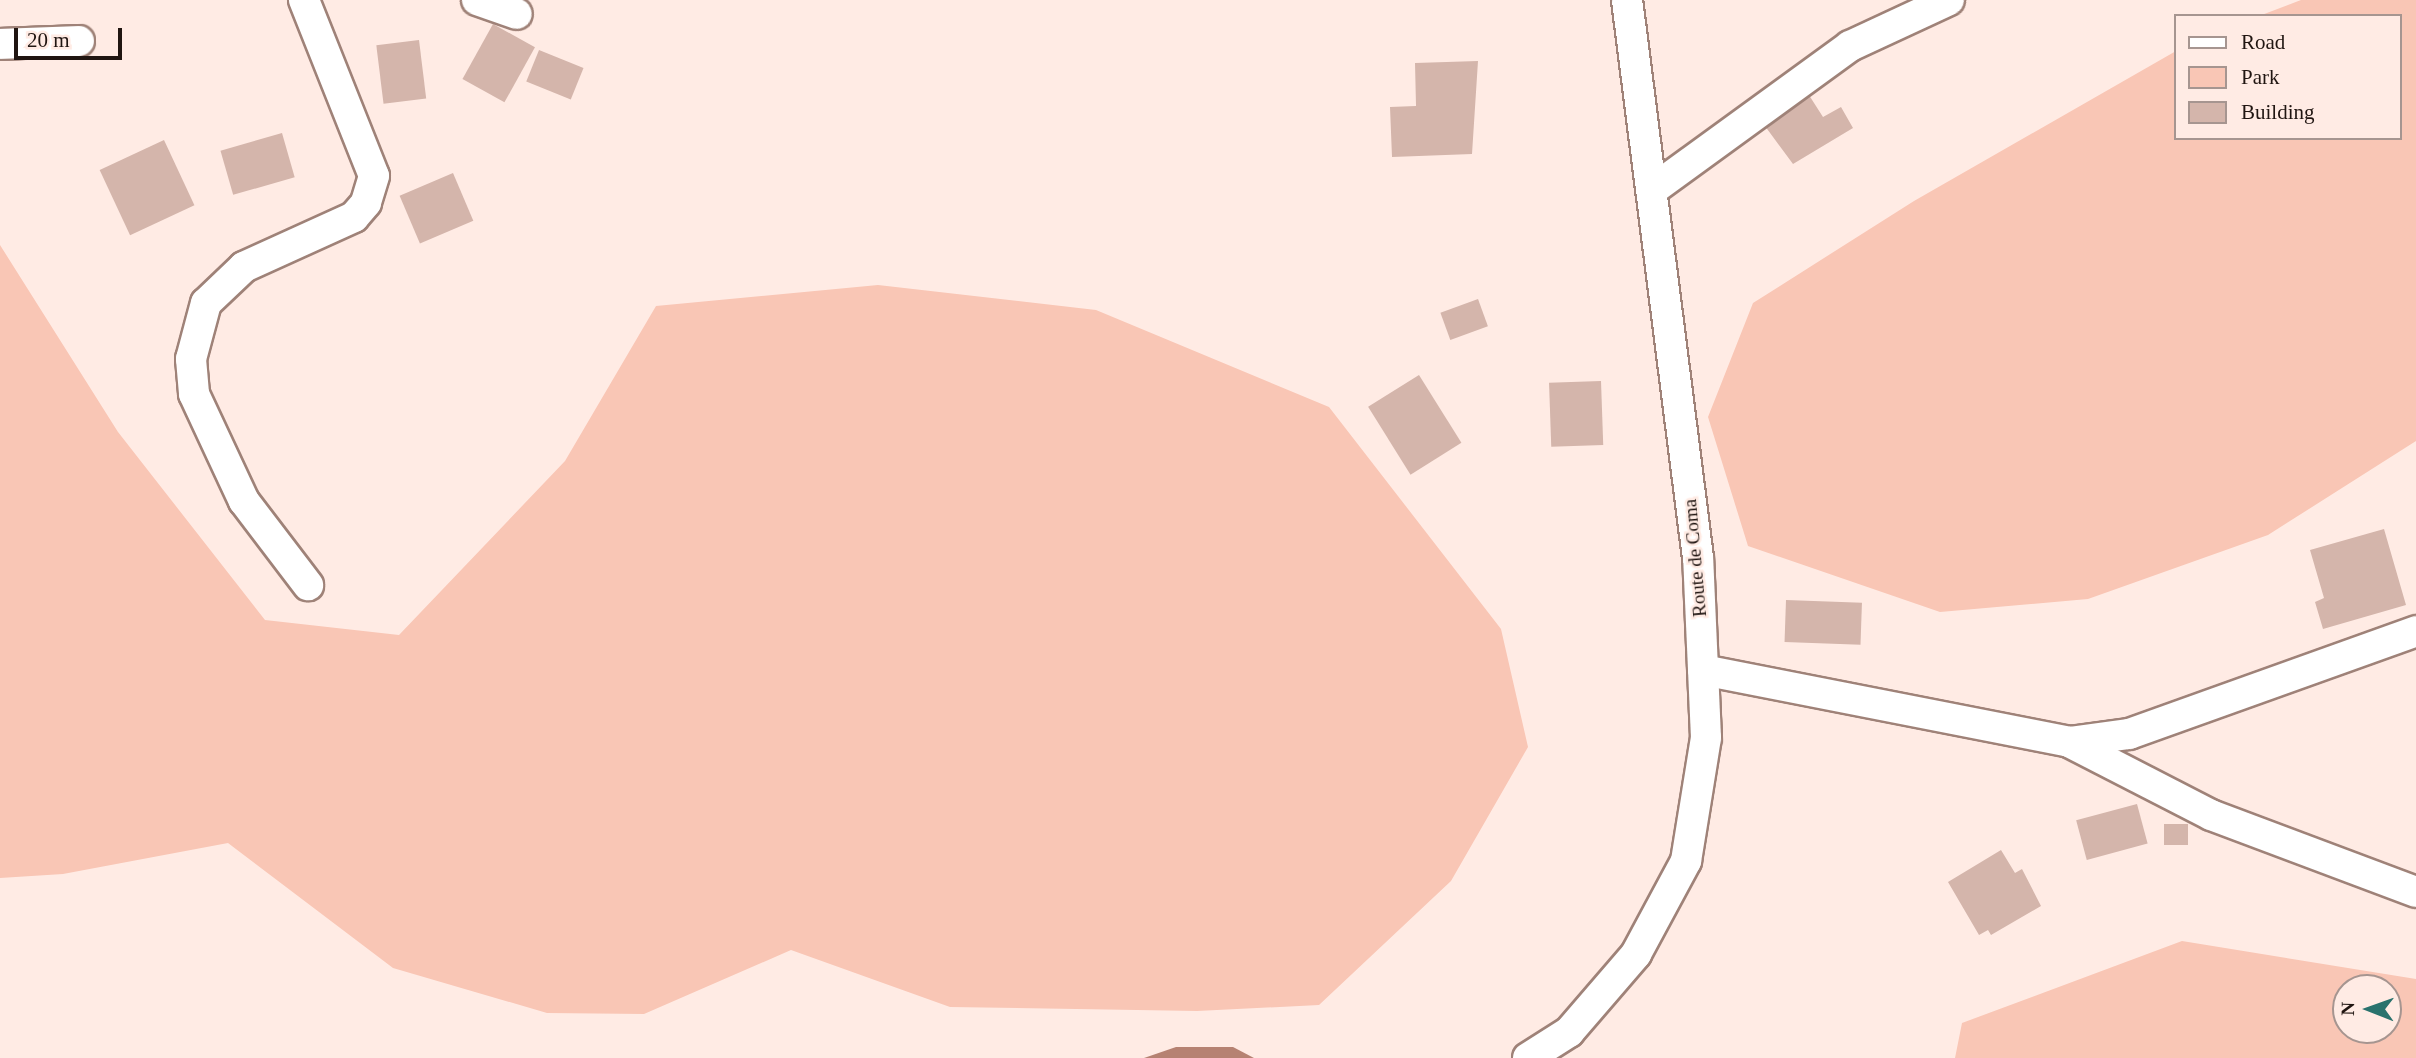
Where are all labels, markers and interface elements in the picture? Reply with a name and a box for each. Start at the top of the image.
scale bar [18,14,126,58]
legend [2174,14,2402,140]
text: 20 m [27,28,70,52]
text: Road [2241,30,2285,54]
text: Park [2241,65,2280,89]
text: Building [2241,100,2315,124]
street label: Route de Coma [1678,498,1712,618]
north arrow [2332,974,2402,1044]
text: N [2337,1002,2358,1016]

